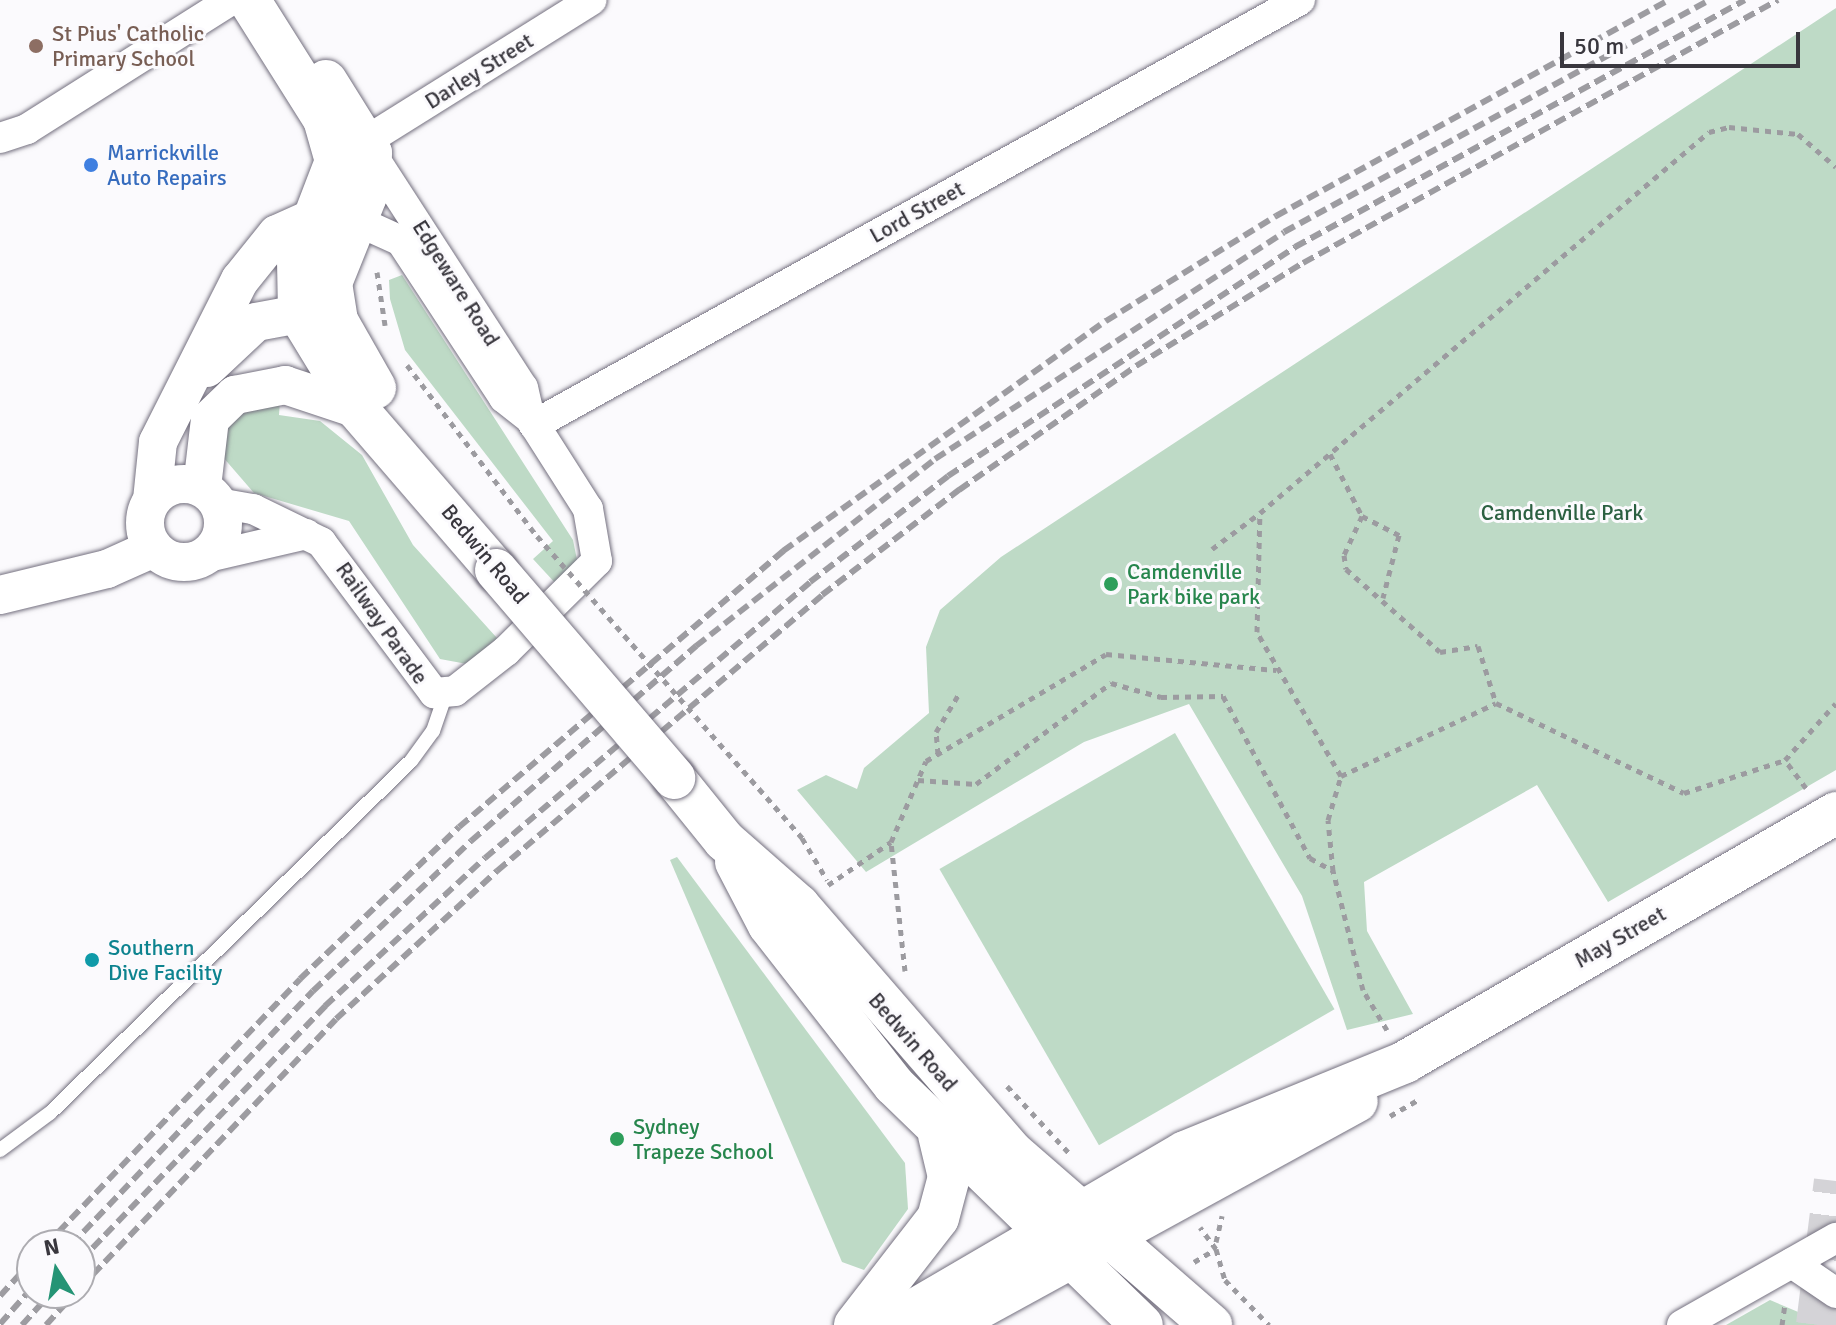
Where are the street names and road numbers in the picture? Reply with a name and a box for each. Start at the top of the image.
street label: Darley Street [420,27,538,115]
street label: Lord Street [865,175,969,249]
street label: Edgeware Road [407,215,505,351]
street label: Bedwin Road [436,499,534,609]
street label: Railway Parade [330,557,434,689]
street label: May Street [1570,900,1670,974]
street label: Bedwin Road [863,987,963,1097]

